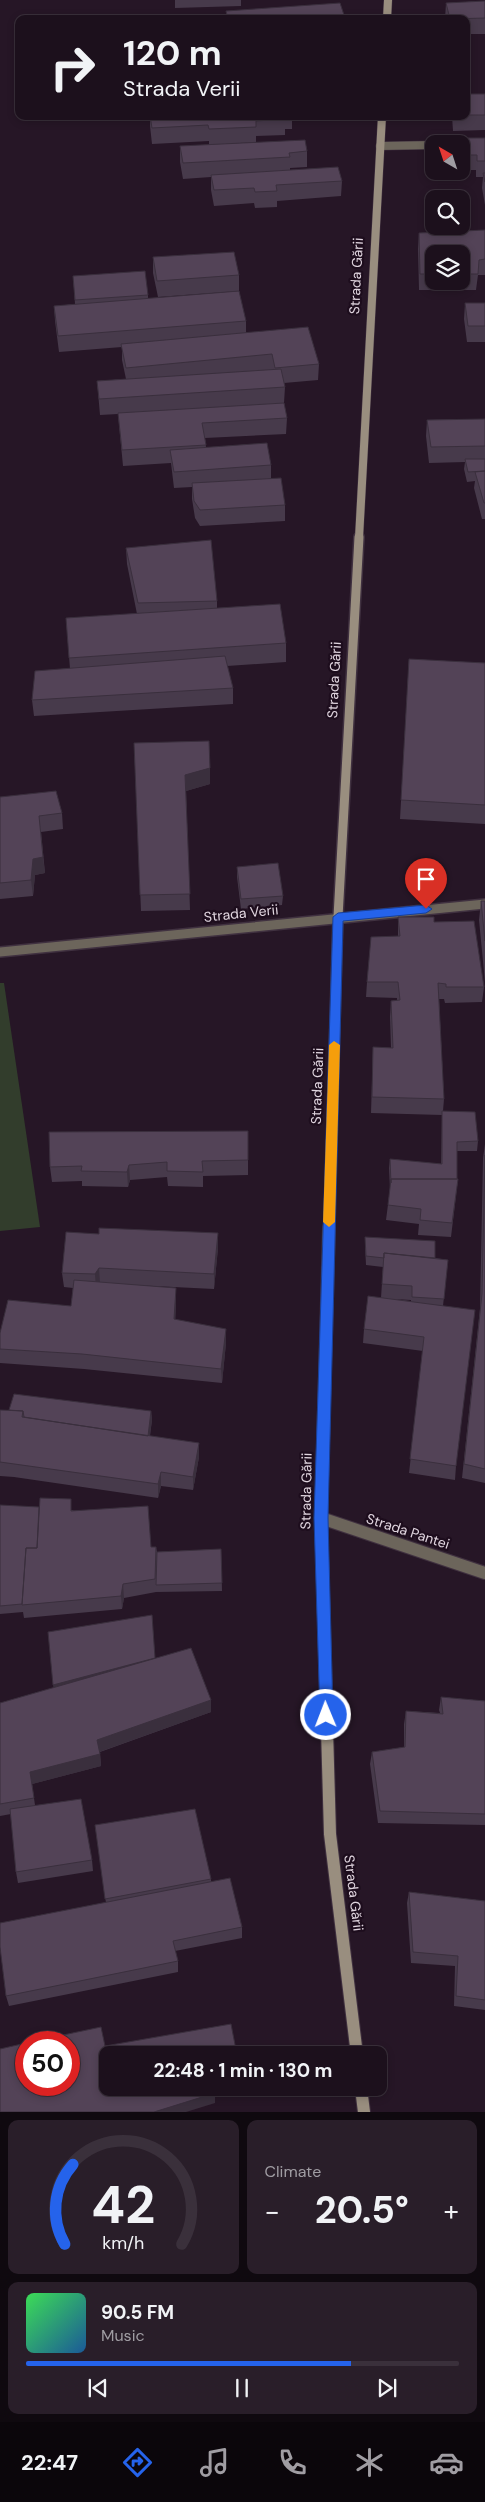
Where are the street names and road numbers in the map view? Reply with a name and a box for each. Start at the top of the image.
street label: Strada Gării [345,237,367,315]
street label: Strada Gării [323,641,345,719]
street label: Strada Verii [203,900,279,926]
street label: Strada Gării [307,1047,327,1125]
street label: Strada Gării [296,1453,316,1529]
street label: Strada Pantei [364,1509,452,1553]
street label: Strada Gării [340,1854,368,1932]

